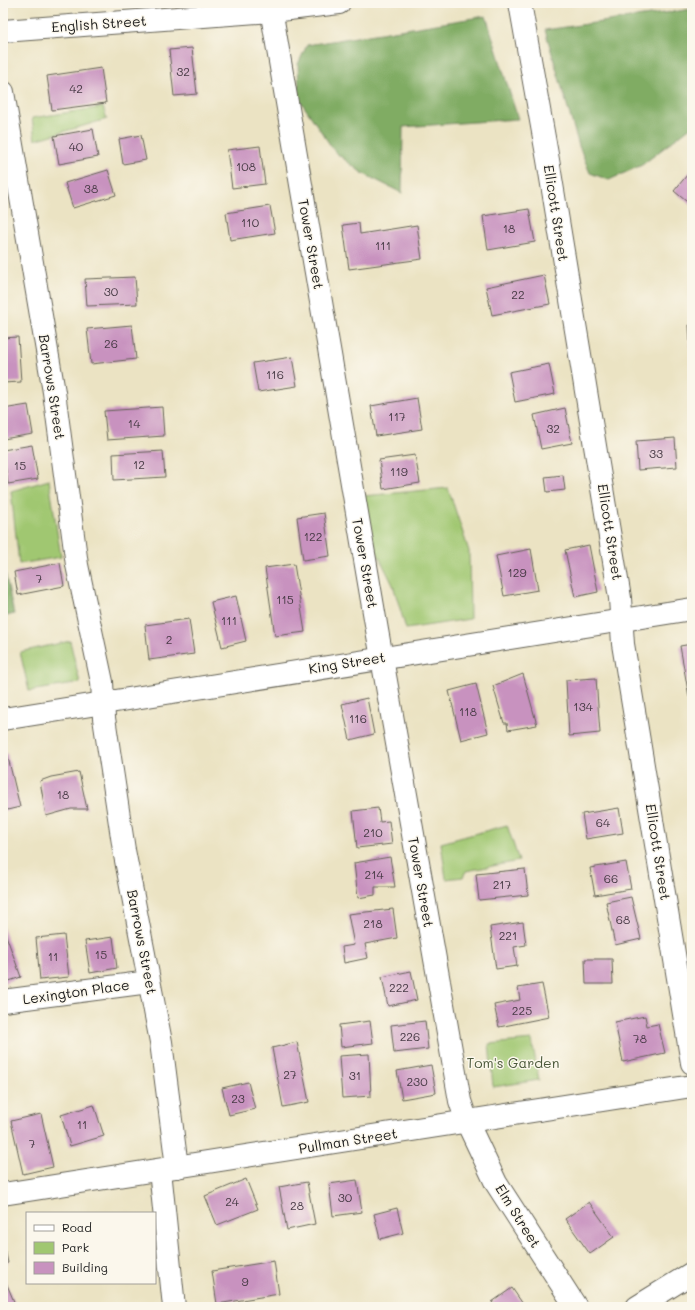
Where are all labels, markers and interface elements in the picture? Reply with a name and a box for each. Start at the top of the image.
street label: English Street [51,11,147,36]
house number: 32 [176,63,190,79]
house number: 42 [69,80,83,96]
house number: 40 [69,138,84,154]
house number: 108 [236,158,256,174]
street label: Ellicott Street [540,163,573,262]
house number: 38 [84,180,98,196]
street label: Tower Street [294,197,329,291]
house number: 110 [241,214,260,230]
house number: 18 [503,220,515,236]
house number: 111 [375,237,391,253]
house number: 30 [104,283,119,299]
house number: 22 [511,286,525,302]
street label: Barrows Street [35,333,70,441]
house number: 26 [104,335,118,351]
house number: 116 [266,366,284,382]
house number: 117 [388,408,406,424]
house number: 14 [128,415,140,431]
house number: 32 [546,420,560,436]
house number: 33 [649,445,663,461]
house number: 12 [133,456,145,472]
house number: 15 [14,457,26,473]
house number: 119 [390,463,408,479]
street label: Ellicott Street [594,482,627,581]
street label: Tower Street [348,516,383,610]
house number: 122 [304,528,322,544]
house number: 129 [507,564,527,580]
house number: 7 [36,570,43,586]
house number: 115 [276,591,294,607]
house number: 111 [221,612,237,628]
house number: 2 [166,631,172,647]
street label: King Street [307,647,387,678]
house number: 134 [573,698,593,714]
house number: 118 [459,703,477,719]
house number: 116 [349,710,367,726]
house number: 18 [57,786,69,802]
street label: Ellicott Street [642,802,675,901]
house number: 64 [596,814,610,830]
house number: 210 [363,824,383,840]
street label: Tower Street [404,835,439,929]
house number: 214 [364,866,384,882]
house number: 66 [604,870,618,886]
house number: 217 [493,876,512,892]
street label: Barrows Street [123,888,162,996]
house number: 68 [616,911,630,927]
house number: 218 [363,915,383,931]
house number: 221 [499,927,517,943]
house number: 15 [95,946,107,962]
house number: 11 [48,948,58,964]
street label: Lexington Place [21,975,131,1008]
house number: 222 [389,979,409,995]
house number: 225 [512,1002,532,1018]
house number: 226 [400,1028,420,1044]
house number: 78 [633,1030,647,1046]
park label: Tom's Garden [466,1053,560,1072]
house number: 27 [283,1066,297,1082]
house number: 31 [349,1067,361,1083]
house number: 230 [406,1073,428,1089]
house number: 23 [231,1090,245,1106]
house number: 11 [77,1116,87,1132]
street label: Pullman Street [297,1123,399,1158]
house number: 7 [29,1135,36,1151]
street label: Elm Street [491,1180,545,1251]
house number: 30 [338,1189,353,1205]
house number: 24 [225,1193,239,1209]
house number: 28 [290,1197,304,1213]
legend [26,1212,156,1284]
text: Road [62,1219,92,1235]
text: Park [62,1239,89,1255]
text: Building [62,1259,108,1275]
house number: 9 [241,1273,249,1289]

